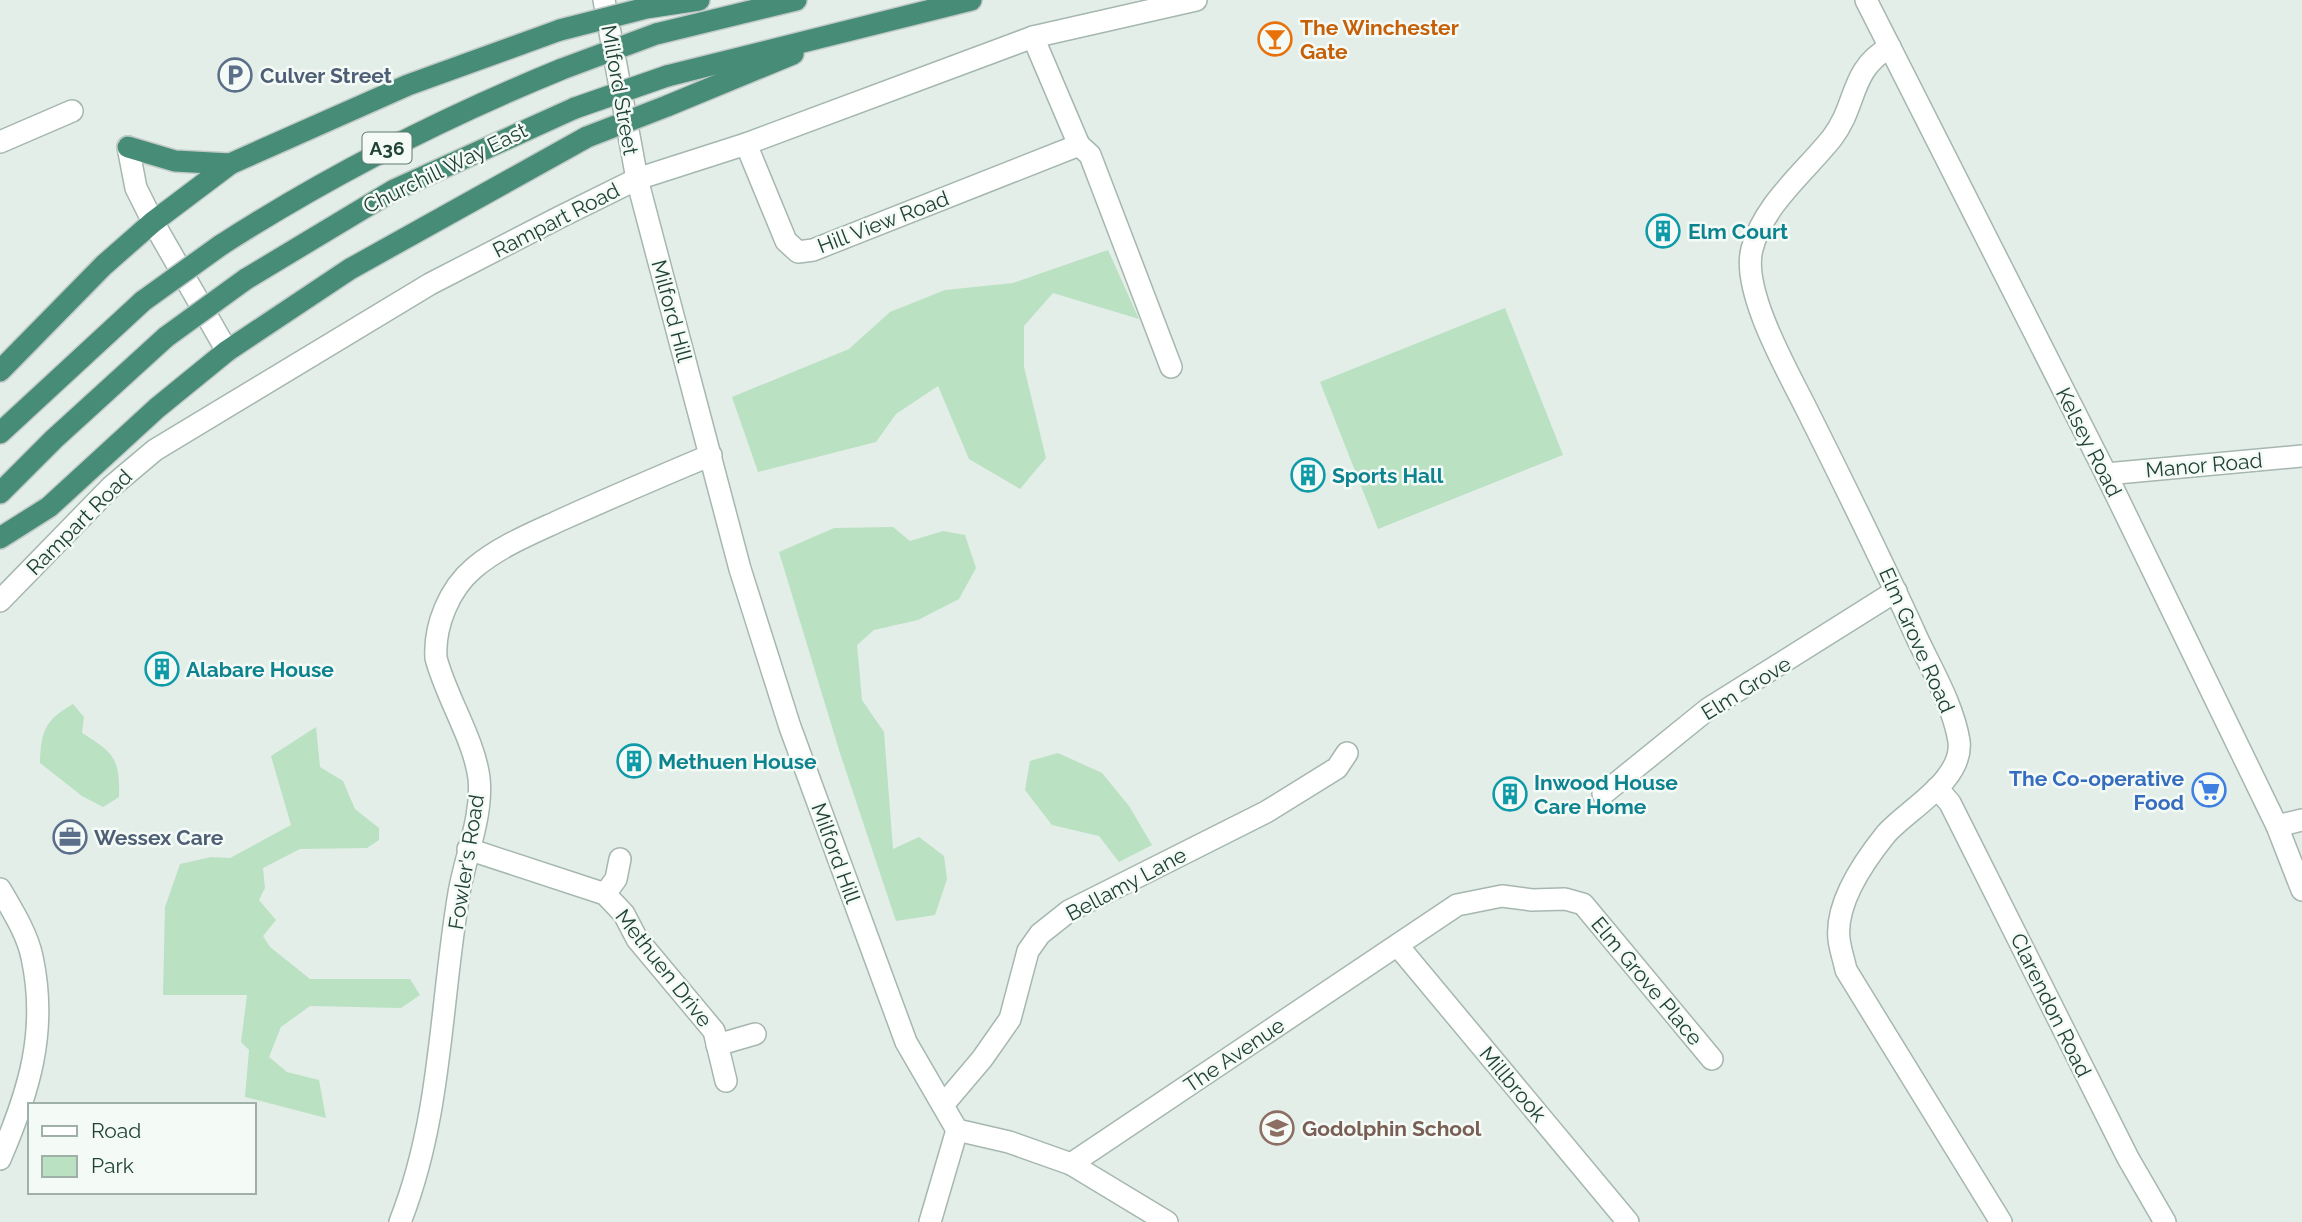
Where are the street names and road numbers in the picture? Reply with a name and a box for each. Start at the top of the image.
street label: Milford Street [596,23,644,157]
street label: Churchill Way East [359,117,531,219]
road number: A36 [362,132,412,164]
street label: Rampart Road [488,177,624,263]
street label: Hill View Road [814,185,952,259]
street label: Milford Hill [646,257,698,365]
street label: Kelsey Road [2051,383,2127,501]
street label: Manor Road [2145,447,2263,483]
street label: Rampart Road [21,464,137,580]
street label: Elm Grove Road [1874,564,1960,716]
street label: Elm Grove [1697,651,1795,725]
street label: Fowler's Road [443,793,489,931]
street label: Milford Hill [806,799,866,907]
street label: Bellamy Lane [1062,842,1190,926]
street label: Methuen Drive [610,904,718,1032]
street label: Elm Grove Place [1586,912,1708,1050]
street label: Clarendon Road [2005,929,2097,1081]
street label: The Avenue [1179,1012,1289,1098]
street label: Millbrook [1474,1041,1552,1127]

